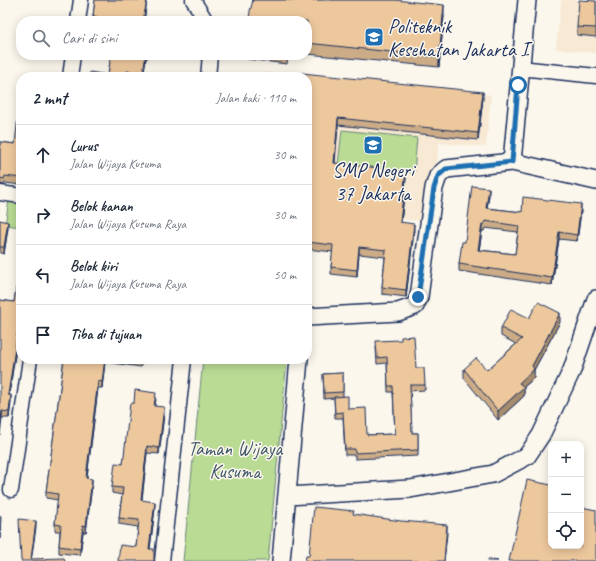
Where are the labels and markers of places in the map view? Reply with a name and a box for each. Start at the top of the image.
place label: Politeknik Kesehatan Jakarta I [388,14,533,62]
school or university icon: Politeknik Kesehatan Jakarta I [363,26,385,48]
school or university icon: SMP Negeri 37 Jakarta [362,134,384,156]
place label: SMP Negeri 37 Jakarta [332,158,416,206]

